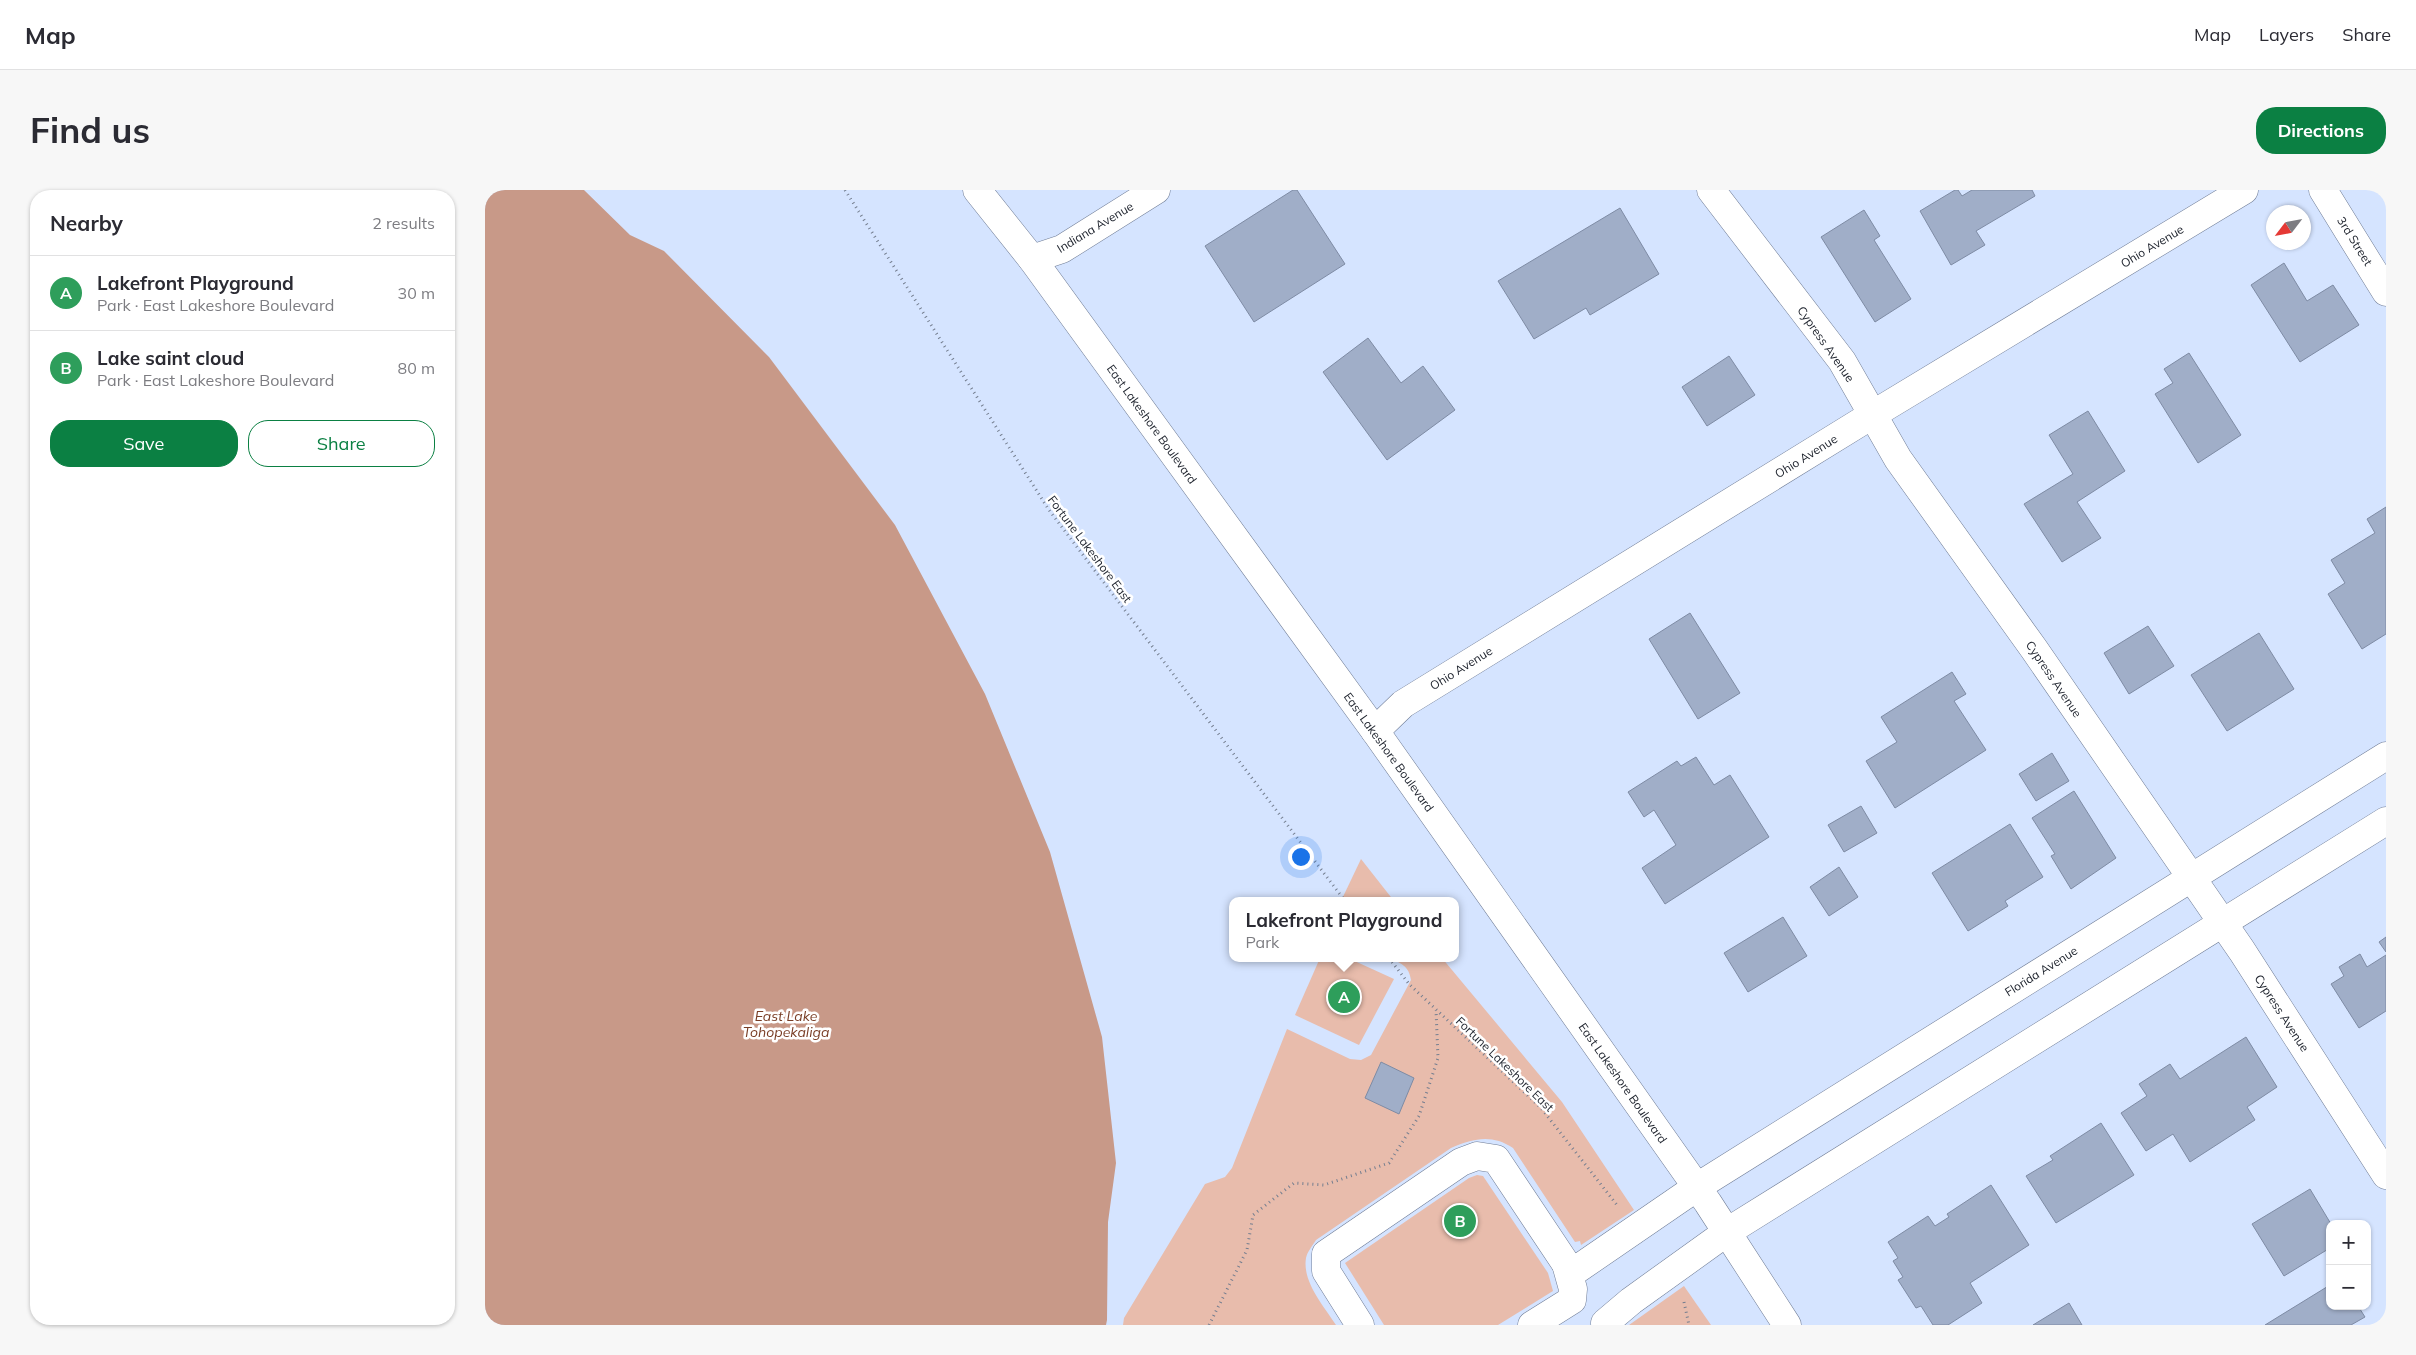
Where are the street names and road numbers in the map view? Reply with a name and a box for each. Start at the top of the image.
street label: Indiana Avenue [1054,198,1136,256]
street label: 3rd Street [2334,214,2376,268]
street label: Ohio Avenue [2118,221,2186,271]
street label: Cypress Avenue [1794,303,1858,385]
street label: East Lakeshore Boulevard [1104,361,1200,487]
street label: Ohio Avenue [1772,431,1840,481]
street label: Fortune Lakeshore East [1045,493,1135,605]
street label: Cypress Avenue [2023,638,2085,720]
street label: Ohio Avenue [1427,643,1495,693]
street label: East Lakeshore Boulevard [1341,689,1437,815]
street label: Florida Avenue [2002,943,2080,999]
street label: Cypress Avenue [2251,972,2313,1054]
street label: Fortune Lakeshore East [1453,1013,1557,1115]
street label: East Lakeshore Boulevard [1576,1020,1670,1146]

